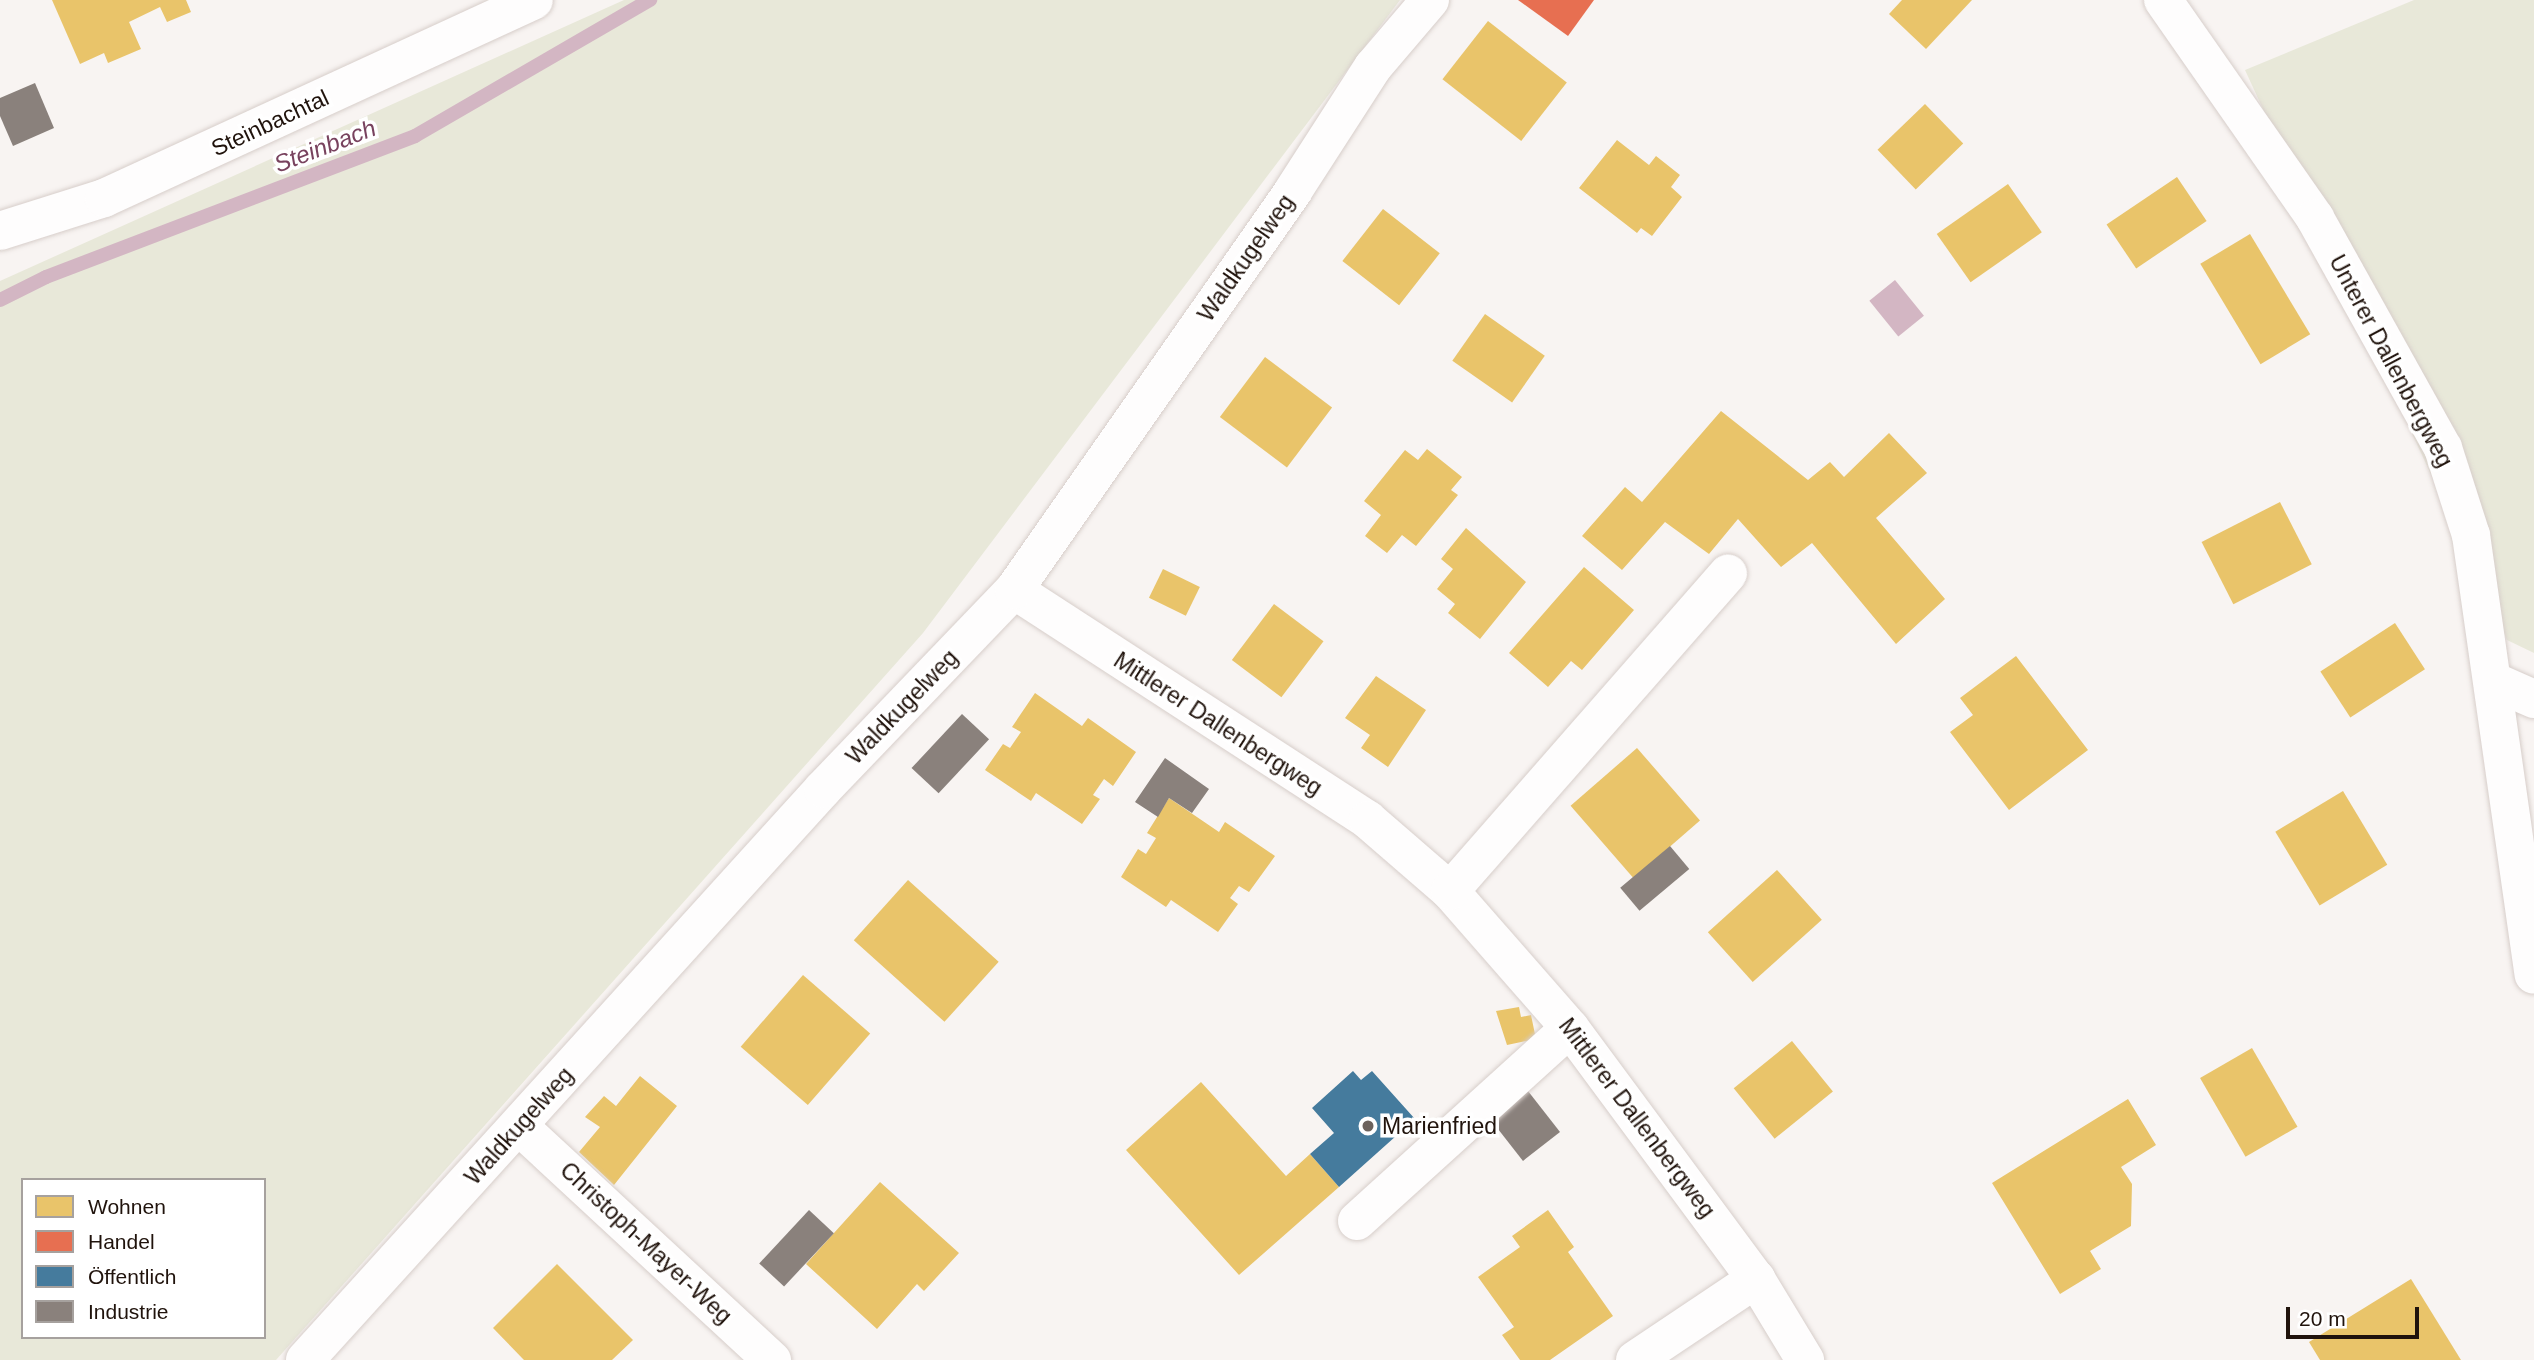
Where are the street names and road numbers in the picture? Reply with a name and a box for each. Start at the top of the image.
street label: Steinbachtal [207,84,333,162]
street label: Waldkugelweg [1192,189,1300,327]
street label: Unterer Dallenbergweg [2323,250,2459,472]
street label: Waldkugelweg [840,644,964,770]
street label: Mittlerer Dallenbergweg [1109,646,1327,802]
street label: Mittlerer Dallenbergweg [1553,1013,1721,1223]
street label: Waldkugelweg [459,1062,579,1190]
street label: Christoph-Mayer-Weg [554,1156,738,1330]

